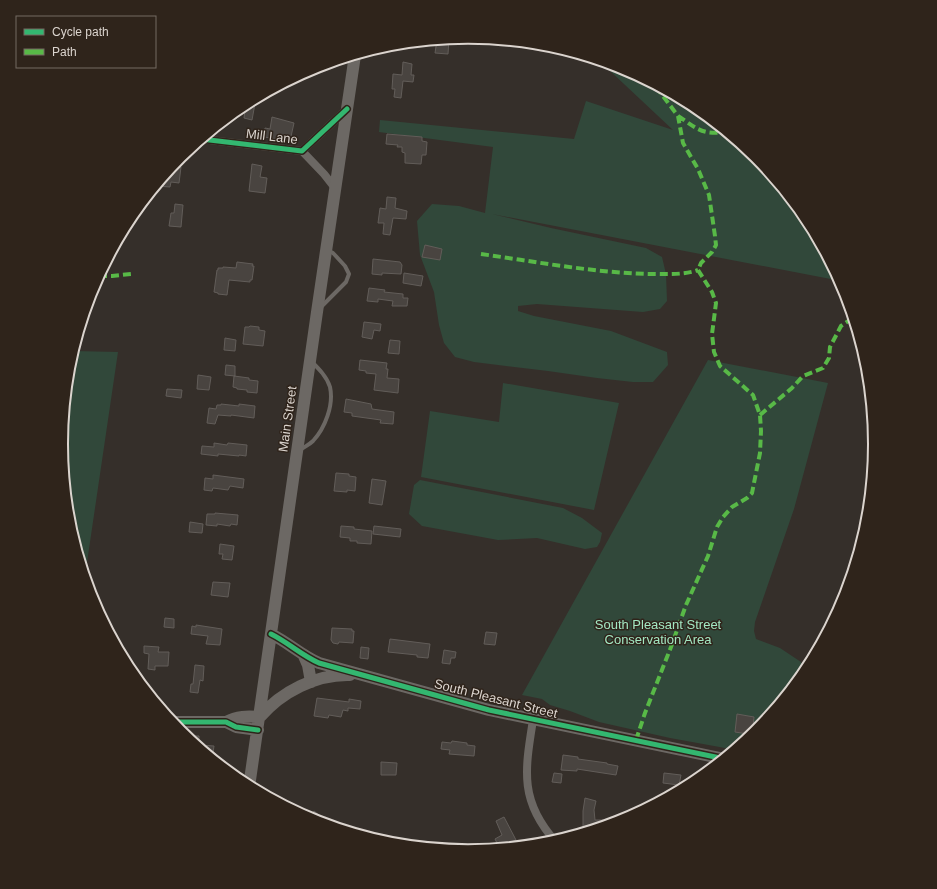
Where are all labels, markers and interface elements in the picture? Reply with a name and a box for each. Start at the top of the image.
legend [16,16,156,68]
text: Cycle path [52,25,109,39]
text: Path [52,45,77,59]
street label: Mill Lane [245,126,299,147]
street label: Main Street [275,385,300,453]
park label: South Pleasant Street Conservation Area [595,617,722,647]
street label: South Pleasant Street [433,676,559,721]

